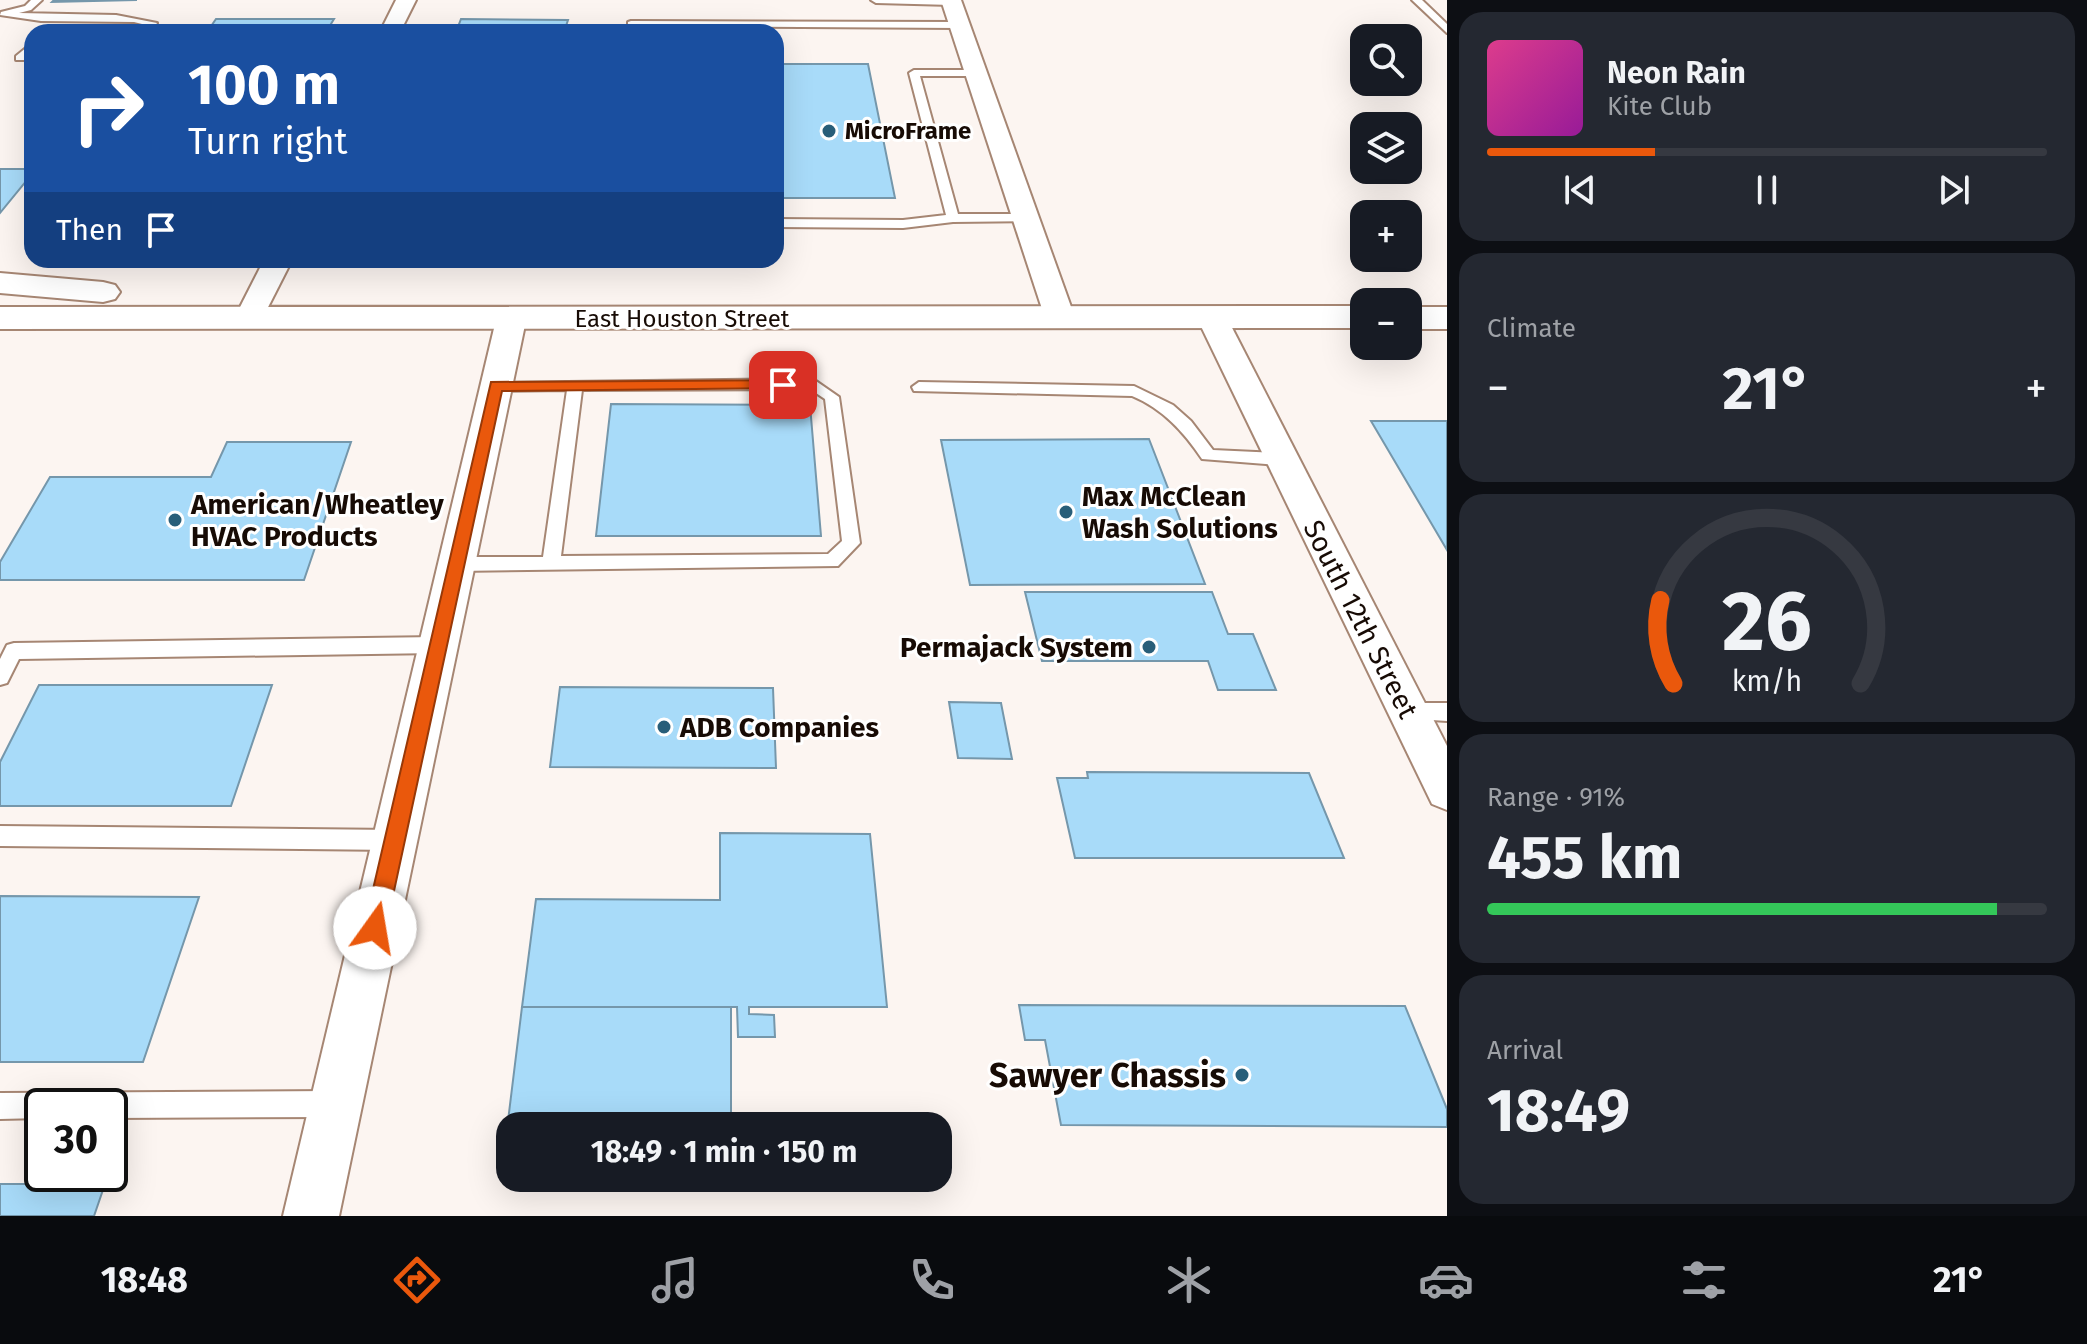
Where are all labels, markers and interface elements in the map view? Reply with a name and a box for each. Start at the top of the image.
map controls [1350,24,1422,360]
button: search [1350,24,1422,96]
text: 100 m [188,52,340,119]
text: Neon Rain [1607,55,1746,91]
icon: right [56,56,160,160]
text: Kite Club [1607,91,1712,122]
button: layers [1350,112,1422,184]
place label: MicroFrame [845,117,971,145]
text: Turn right [188,120,348,164]
marker: MicroFrame [820,122,838,140]
icon: previous [1558,168,1602,212]
icon: pause [1745,168,1789,212]
icon: next [1932,168,1976,212]
button: + [1350,200,1422,272]
icon: arrive [139,208,183,252]
text: Then [56,212,123,248]
button: − [1350,288,1422,360]
street label: East Houston Street [575,305,790,333]
text: Climate [1487,313,1576,344]
pin [749,351,817,419]
text: 21° [1723,353,1811,425]
text: − [1487,362,1509,415]
text: + [2025,362,2047,415]
icon: arrive [761,363,805,407]
place label: Max McClean Wash Solutions [1082,480,1278,545]
place label: American/Wheatley HVAC Products [190,488,444,553]
marker: Max McClean Wash Solutions [1057,503,1075,521]
marker: American/Wheatley HVAC Products [166,511,184,529]
street label: South 12th Street [1296,515,1425,725]
text: 26 [1722,572,1812,672]
place label: Permajack System [900,631,1133,664]
marker: Permajack System [1140,638,1158,656]
text: km/h [1732,664,1802,699]
place label: ADB Companies [679,711,879,744]
marker: ADB Companies [655,718,673,736]
text: Range · 91% [1487,782,1625,813]
text: 455 km [1487,822,1682,894]
position arrow [333,886,417,970]
text: Arrival [1487,1035,1563,1066]
place label: Sawyer Chassis [989,1055,1226,1096]
marker: Sawyer Chassis [1233,1066,1251,1084]
text: 18:49 [1487,1075,1630,1147]
speed limit sign: 30 [24,1088,128,1192]
text: 18:49 · 1 min · 150 m [591,1134,857,1170]
icon: directions [389,1252,445,1308]
icon: music [647,1252,703,1308]
icon: phone [904,1252,960,1308]
icon: climate [1161,1252,1217,1308]
icon: car [1418,1252,1474,1308]
icon: filters [1676,1252,1732,1308]
text: 18:48 [101,1258,188,1302]
text: 21° [1933,1258,1986,1302]

